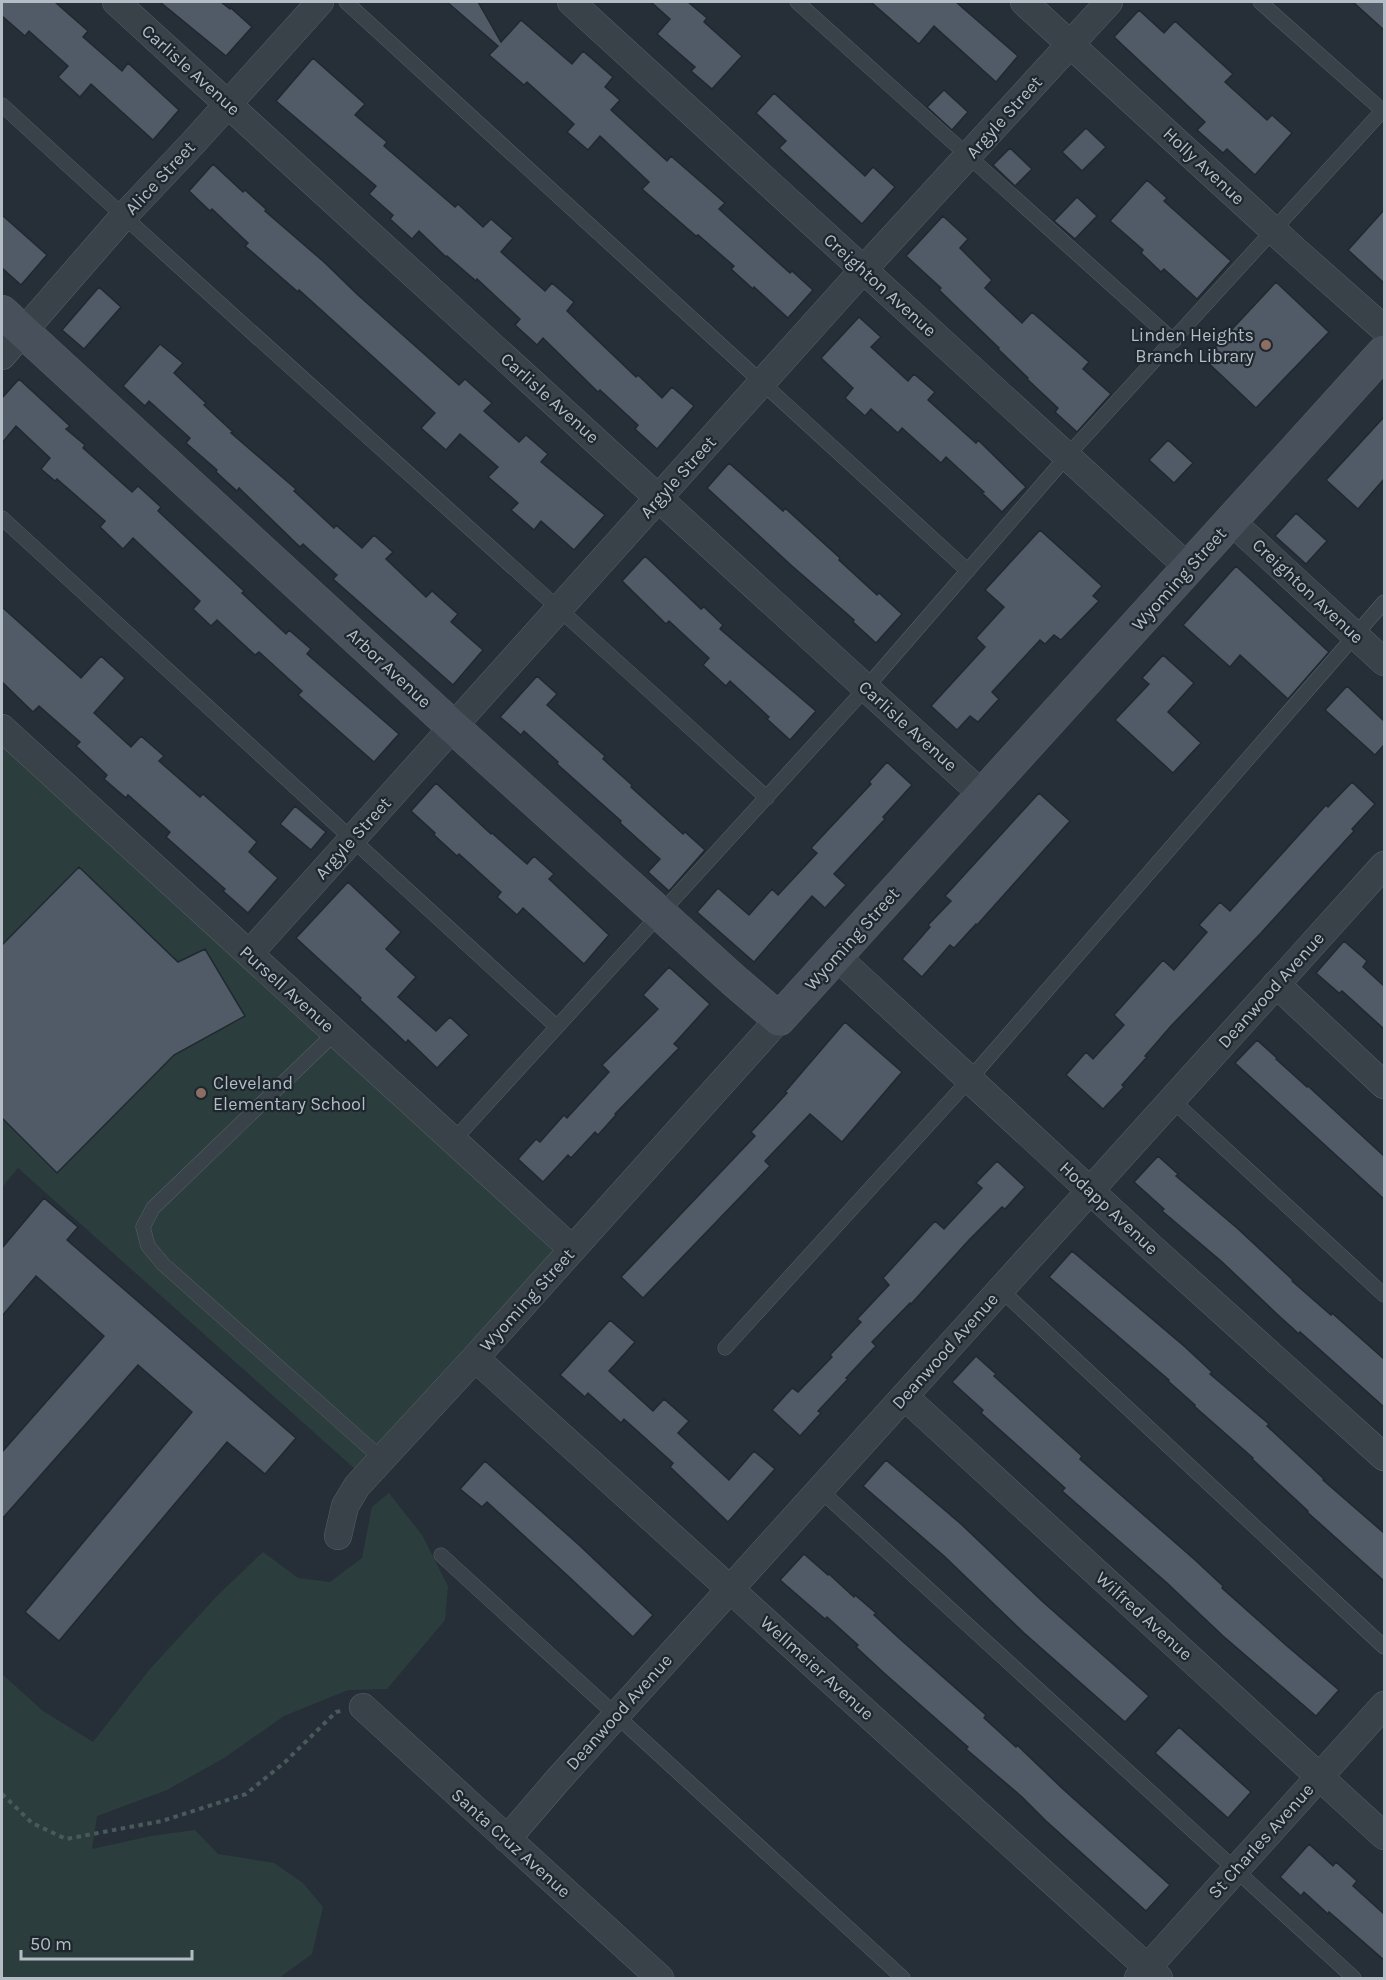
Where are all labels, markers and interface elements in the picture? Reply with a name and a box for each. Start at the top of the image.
street label: Carlisle Avenue [137,20,245,120]
street label: Argyle Street [961,71,1047,163]
street label: Holly Avenue [1159,123,1249,209]
street label: Alice Street [120,136,200,219]
street label: Creighton Avenue [819,229,941,341]
place label: Linden Heights Branch Library [1130,324,1255,367]
marker: Linden Heights Branch Library [1259,338,1273,352]
street label: Carlisle Avenue [496,348,604,448]
street label: Argyle Street [635,431,721,523]
street label: Wyoming Street [1127,523,1231,635]
street label: Creighton Avenue [1248,534,1368,648]
street label: Arbor Avenue [342,623,436,713]
street label: Carlisle Avenue [854,676,962,776]
street label: Argyle Street [310,792,396,884]
street label: Wyoming Street [800,883,904,995]
street label: Deanwood Avenue [1213,927,1329,1053]
street label: Pursell Avenue [235,941,339,1037]
place label: Cleveland Elementary School [213,1072,366,1115]
marker: Cleveland Elementary School [194,1086,208,1100]
street label: Hodapp Avenue [1055,1157,1163,1259]
street label: Wyoming Street [475,1244,579,1356]
street label: Deanwood Avenue [887,1288,1003,1414]
street label: Wilfred Avenue [1091,1567,1197,1665]
street label: Wellmeier Avenue [756,1611,878,1725]
street label: Deanwood Avenue [561,1649,677,1775]
street label: St Charles Avenue [1203,1779,1319,1903]
street label: Santa Cruz Avenue [447,1784,575,1902]
scale bar [21,1923,192,1961]
text: 50 m [30,1933,72,1955]

